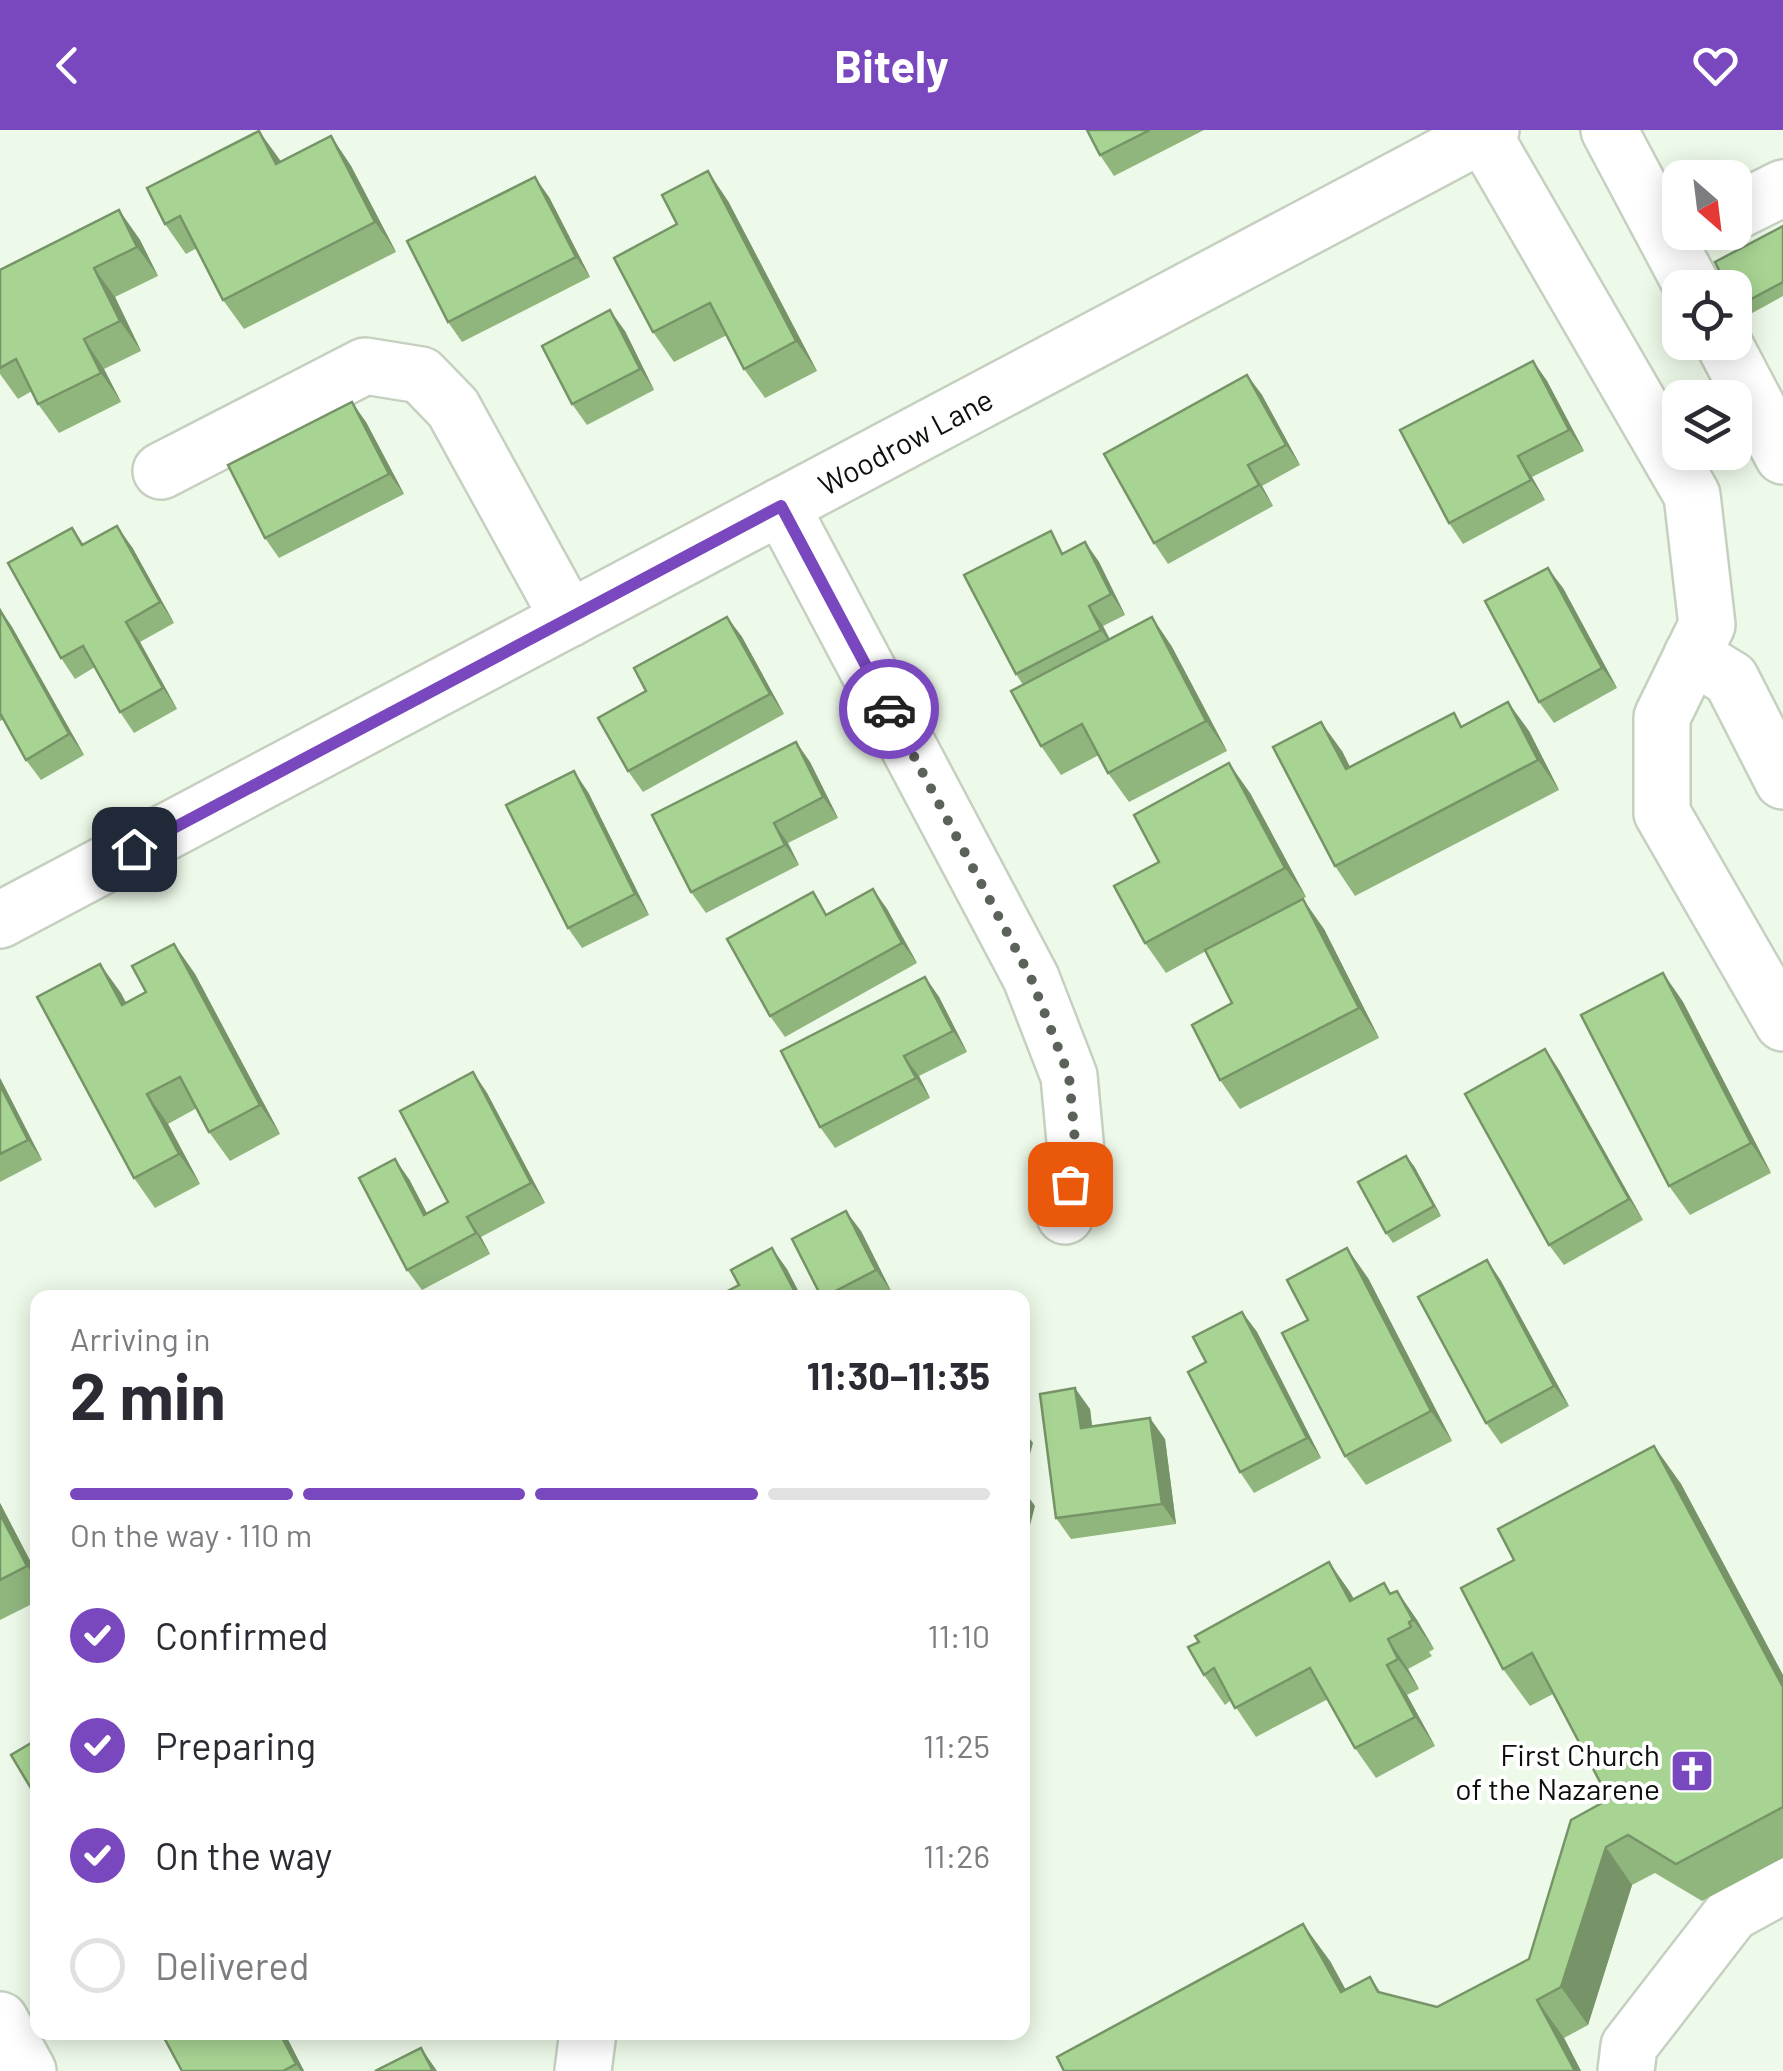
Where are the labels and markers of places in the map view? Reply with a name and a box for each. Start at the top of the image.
pin [92,807,177,892]
pin [1028,1142,1113,1227]
place label: First Church of the Nazarene [1455,1736,1660,1806]
church icon: First Church of the Nazarene [1669,1748,1715,1794]

